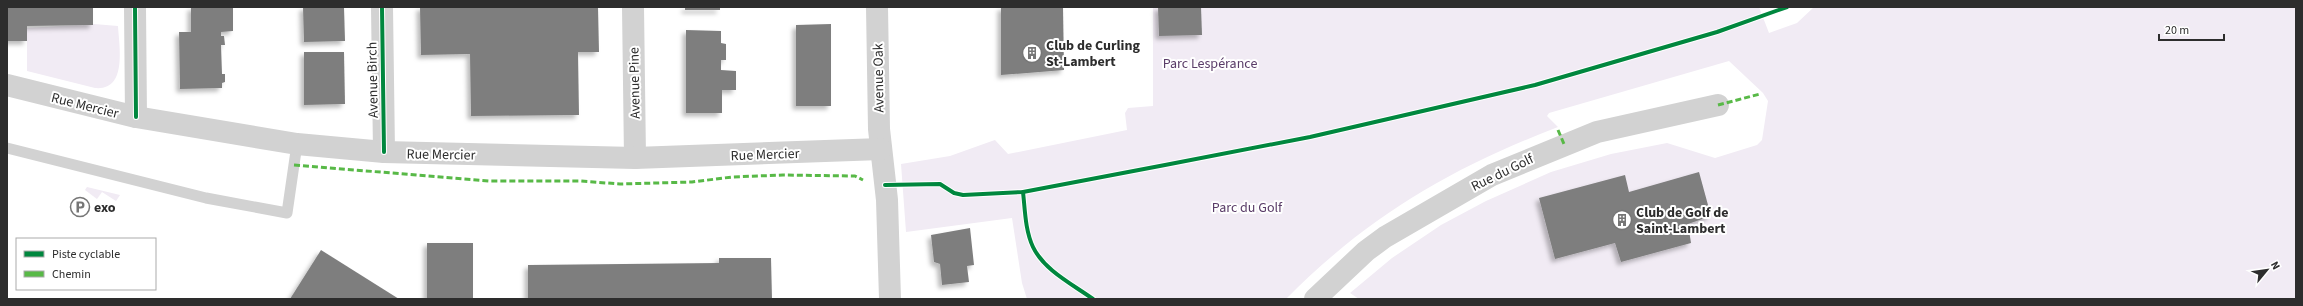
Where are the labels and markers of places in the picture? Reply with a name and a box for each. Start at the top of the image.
place label: Club de Curling St-Lambert [1046,36,1140,72]
building icon: Club de Curling St-Lambert [1021,42,1043,64]
parking icon: exo [69,196,91,218]
place label: exo [94,198,116,218]
place label: Club de Golf de Saint-Lambert [1636,203,1729,239]
building icon: Club de Golf de Saint-Lambert [1611,209,1633,231]

